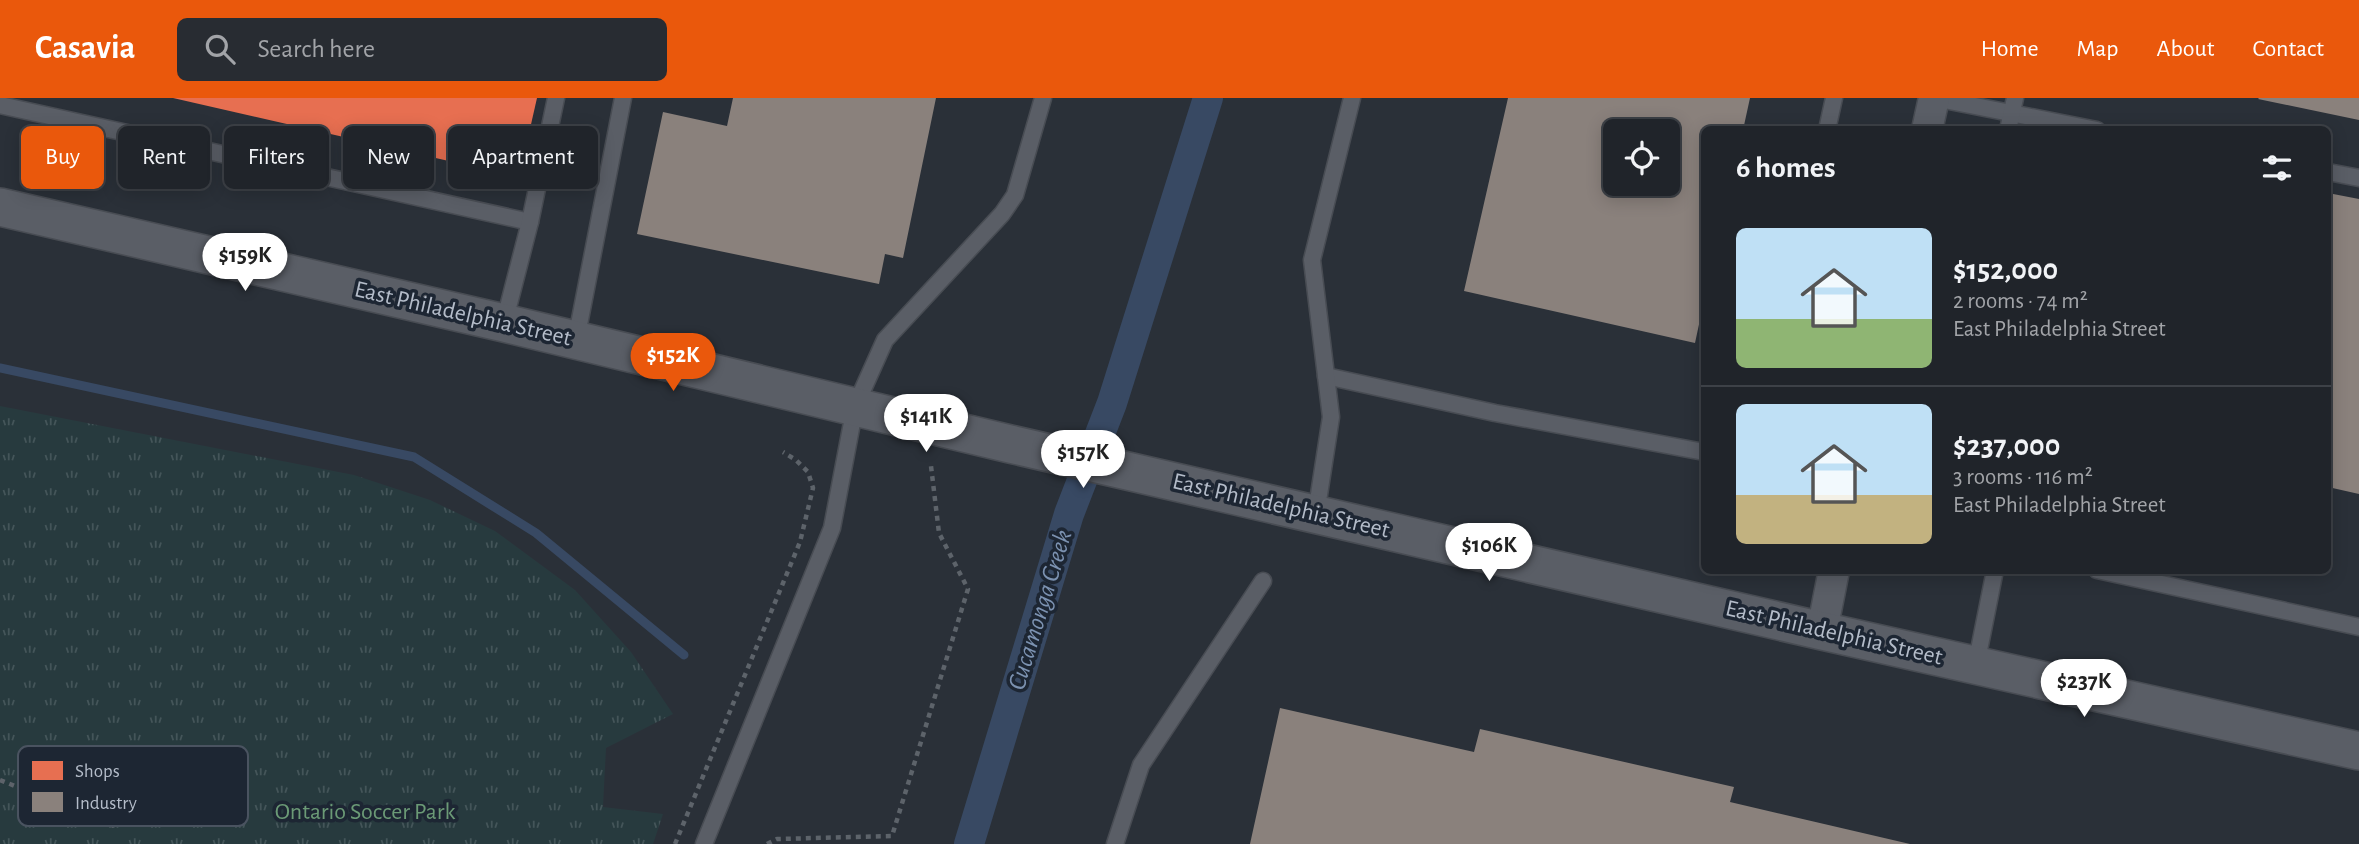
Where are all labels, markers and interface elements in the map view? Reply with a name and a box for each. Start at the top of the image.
search box [177,18,667,81]
icon: search [201,30,239,68]
text: Casavia [35,32,135,65]
text: Search here [257,36,375,62]
text: Home [1981,37,2039,61]
text: Map [2077,37,2119,61]
text: About [2157,37,2214,61]
text: Contact [2252,37,2324,61]
map controls [1603,119,1680,196]
button: locate [1603,119,1680,196]
chip: Buy [21,126,104,189]
chip: Rent [118,126,210,189]
chip: Filters [224,126,329,189]
chip: New [343,126,434,189]
chip: Apartment [448,126,598,189]
icon: filters [2258,149,2296,187]
text: 6 homes [1736,153,1836,183]
pin: $159K [196,234,294,293]
text: $159K [218,244,272,267]
text: $152,000 [1953,255,2058,285]
icon: home [1792,256,1876,340]
street label: East Philadelphia Street [352,277,574,351]
text: 2 rooms · 74 m² [1953,290,2088,313]
text: East Philadelphia Street [1953,318,2166,341]
pin: $152K [624,334,722,393]
text: $152K [647,344,699,367]
pin: $141K [877,394,975,454]
text: $141K [900,405,952,428]
pin: $157K [1034,430,1132,490]
text: $237,000 [1953,431,2060,461]
icon: home [1792,432,1876,516]
text: $157K [1057,441,1109,464]
text: 3 rooms · 116 m² [1953,466,2093,489]
street label: East Philadelphia Street [1170,469,1392,543]
text: East Philadelphia Street [1953,494,2166,517]
pin: $106K [1440,524,1538,583]
water label: Cucamonga Creek [1003,527,1077,693]
text: $106K [1461,534,1517,557]
street label: East Philadelphia Street [1723,596,1945,670]
pin: $237K [2035,660,2133,719]
text: $237K [2057,670,2111,693]
legend [18,746,248,826]
text: Shops [75,762,120,781]
text: Industry [75,794,137,813]
park label: Ontario Soccer Park [275,800,455,824]

